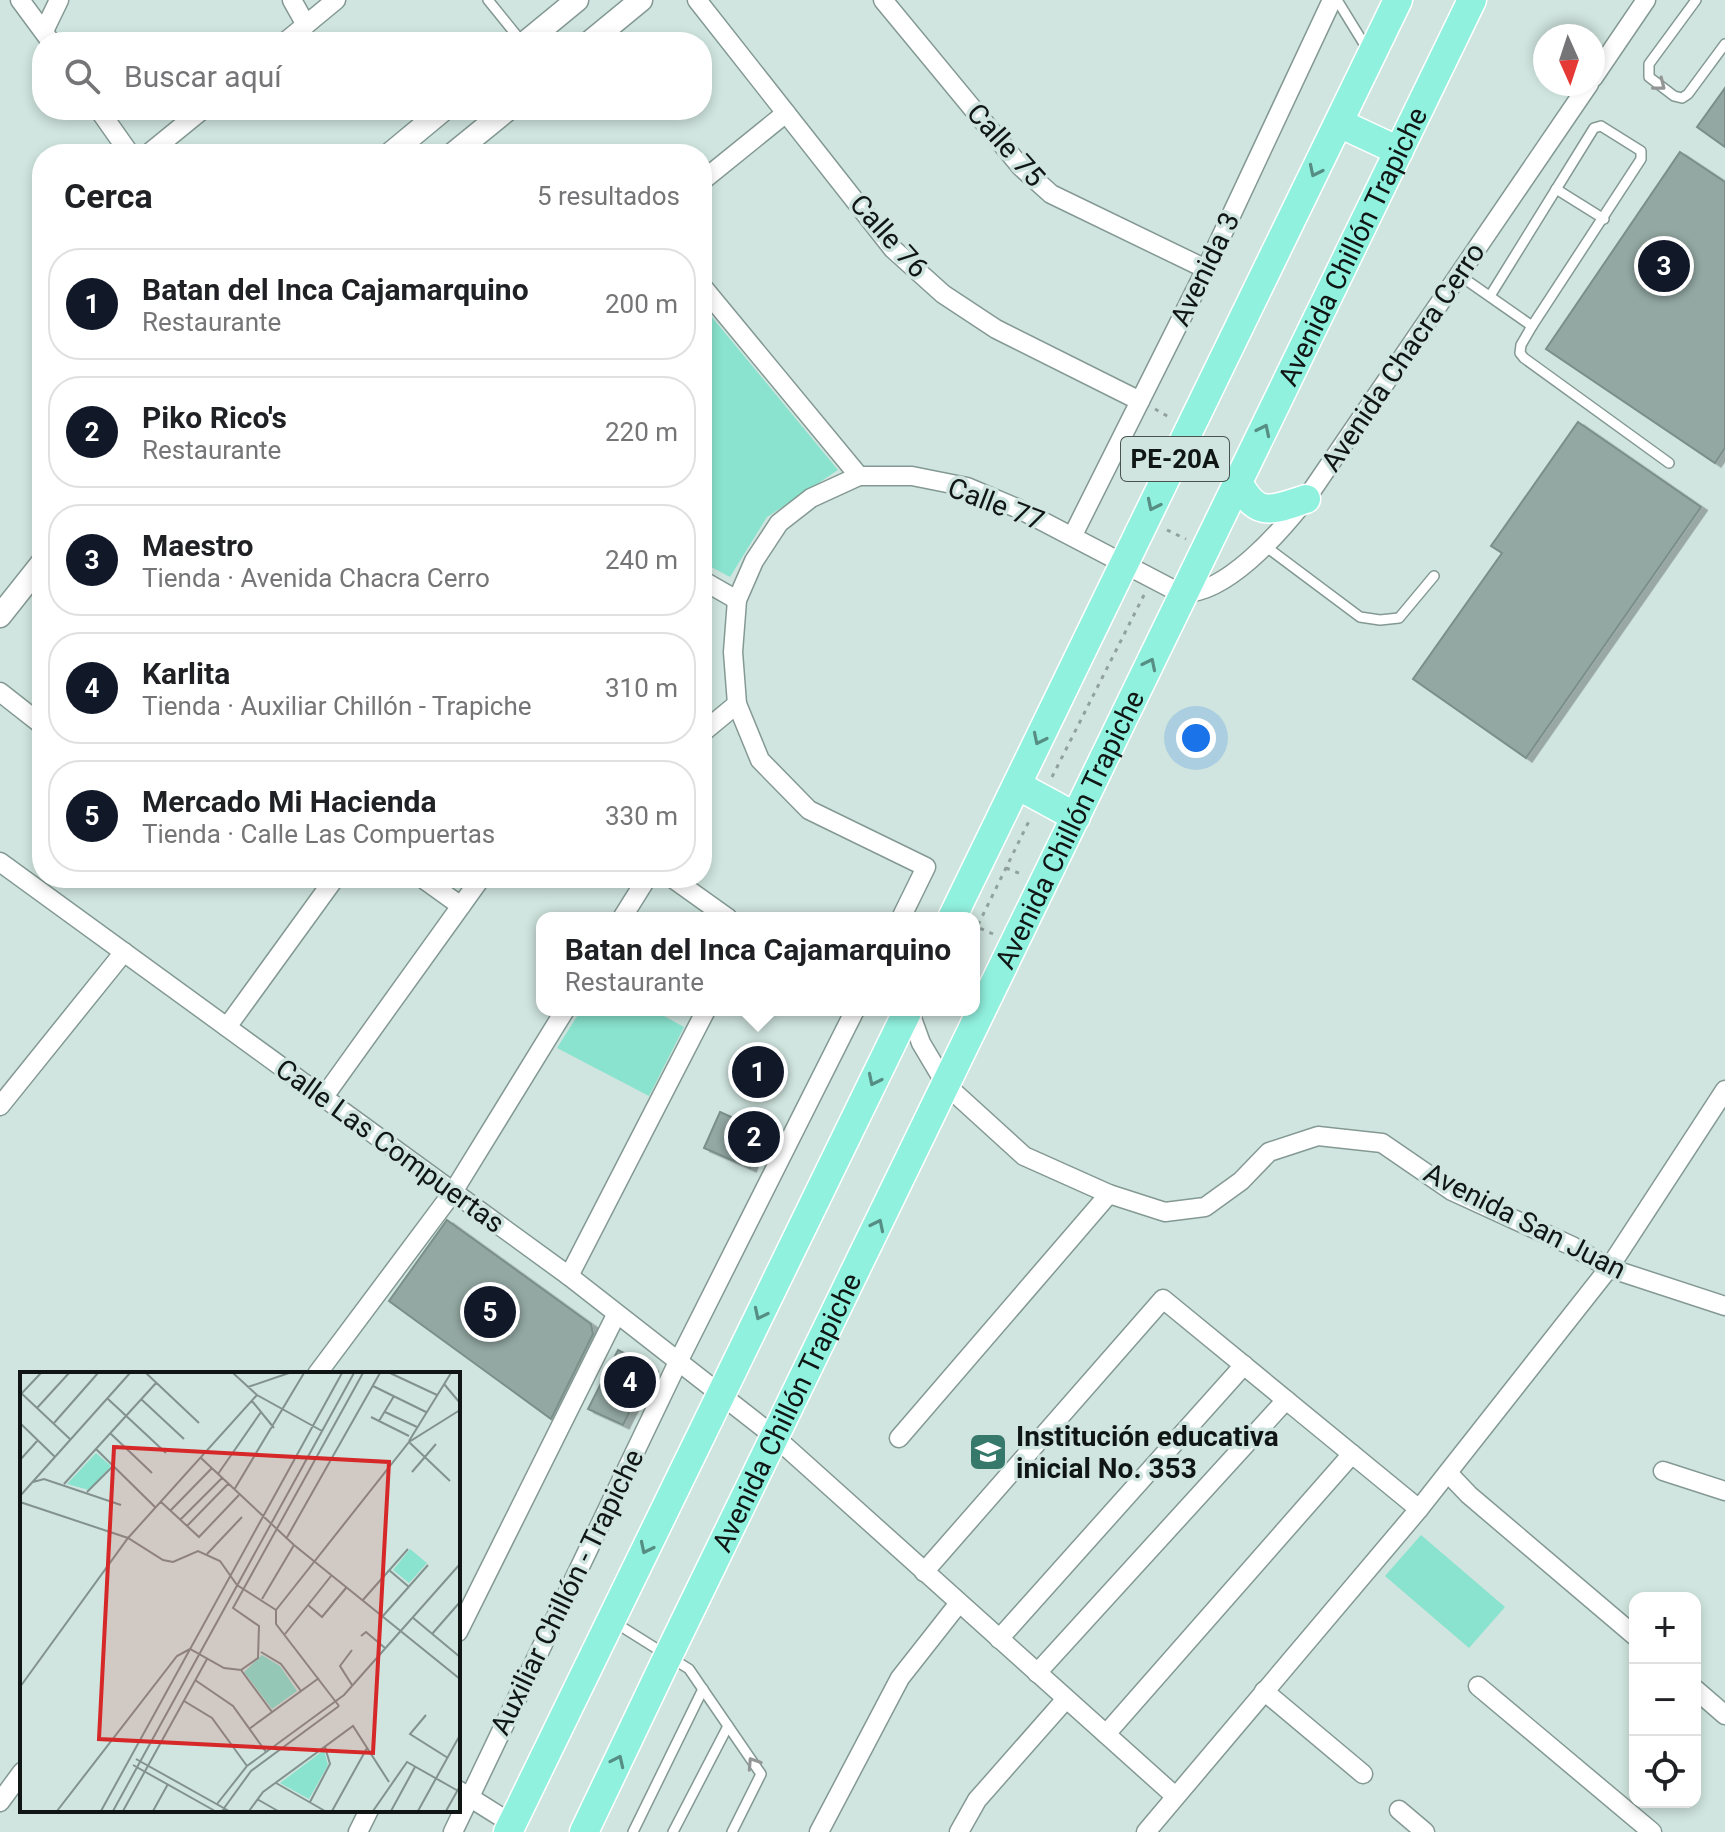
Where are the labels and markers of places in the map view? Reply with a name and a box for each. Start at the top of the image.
pin: 3 [1638,236,1690,296]
pin: 1 [732,1042,784,1102]
pin: 2 [728,1107,780,1167]
pin: 5 [464,1282,516,1342]
pin: 4 [604,1352,656,1412]
place label: Institución educativa inicial No. 353 [1016,1420,1279,1485]
school or university icon: Institución educativa inicial No. 353 [967,1431,1009,1473]

